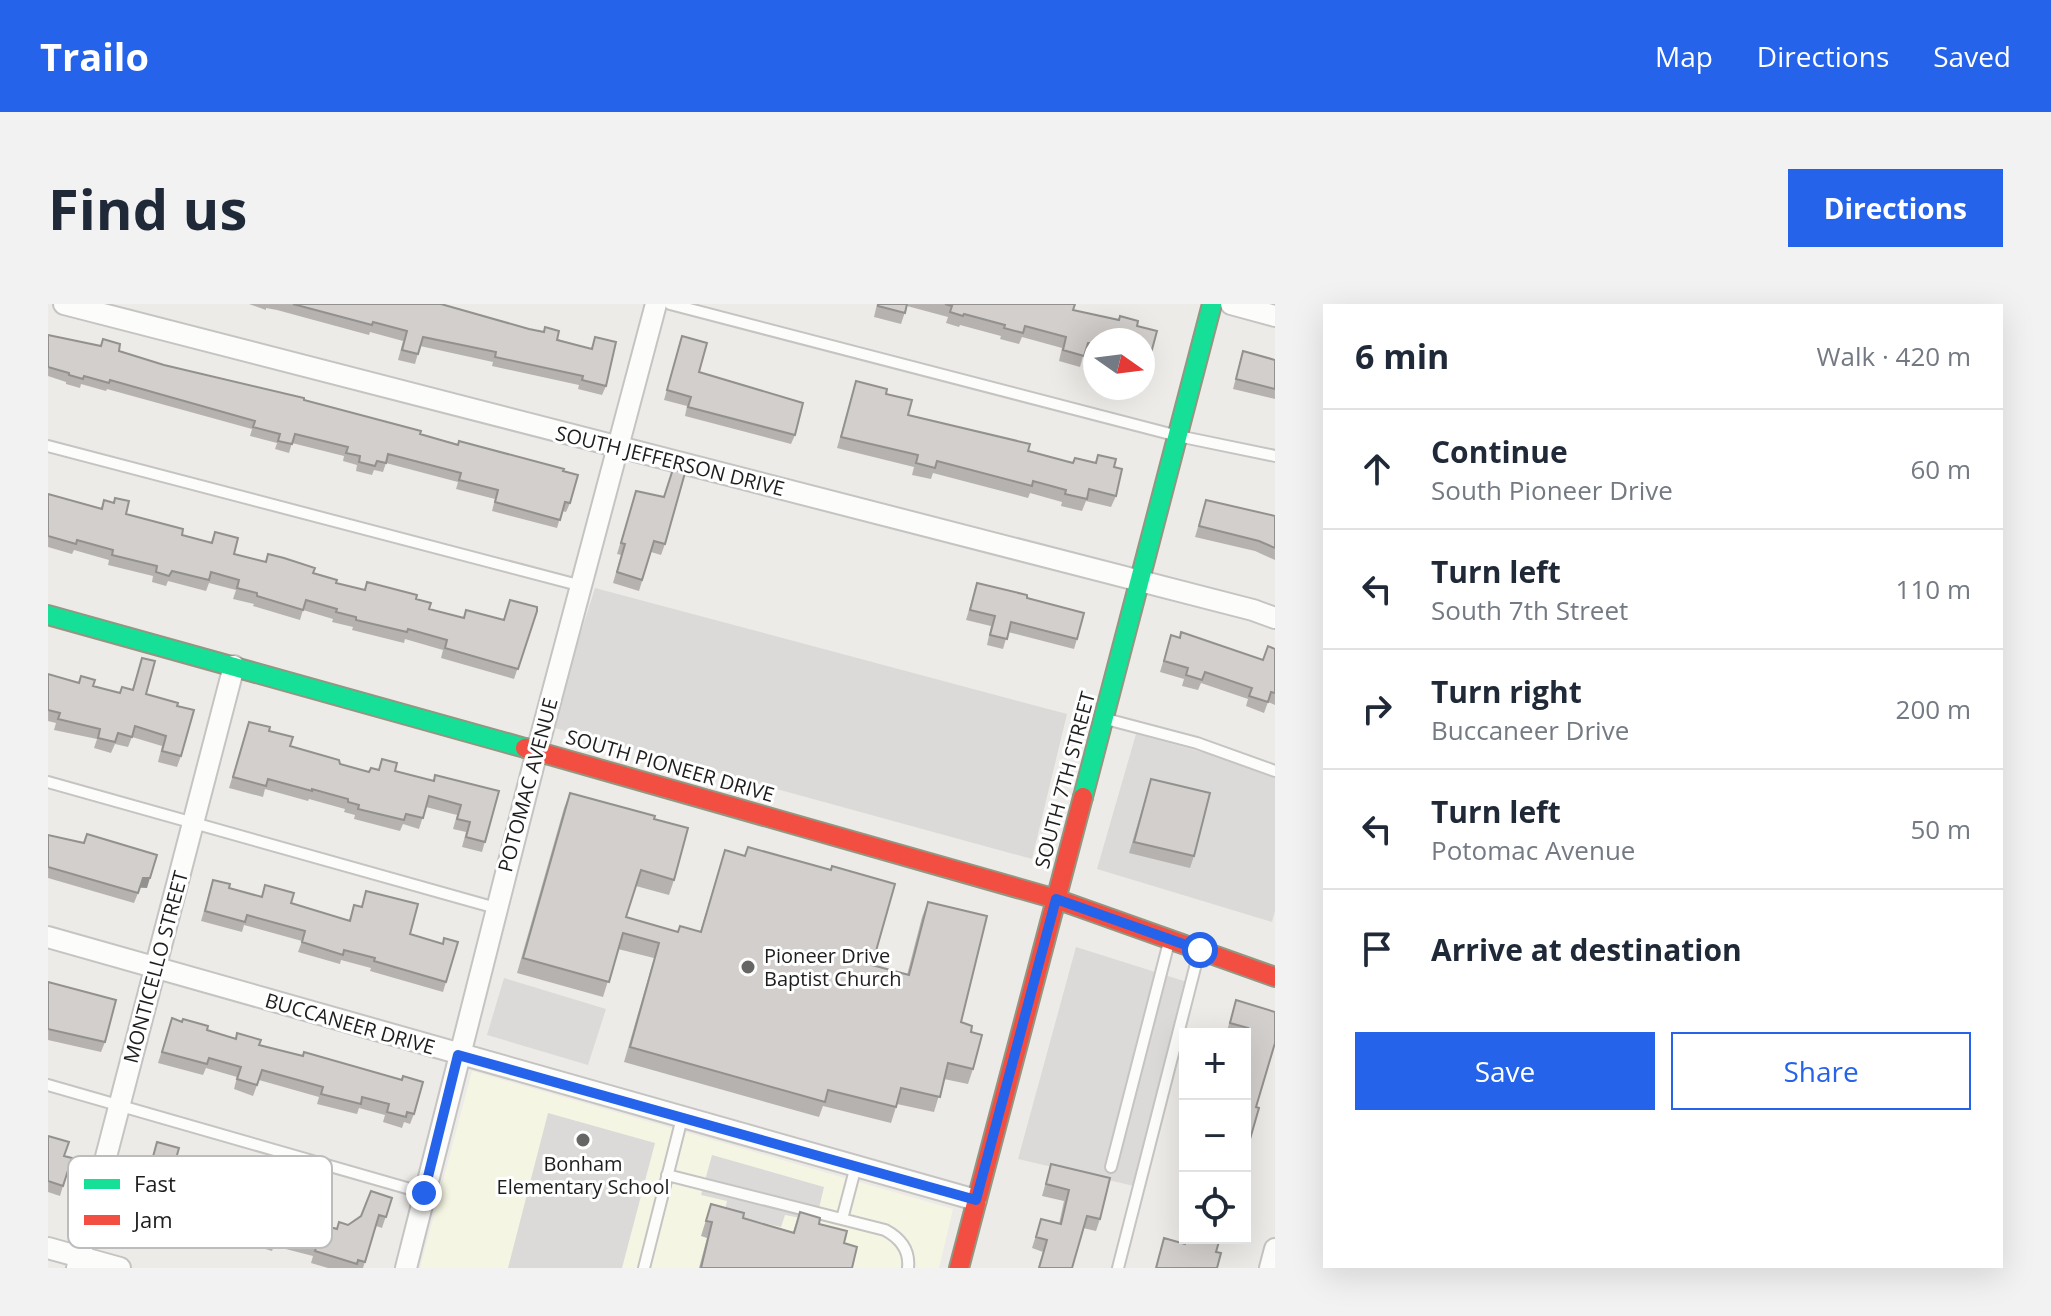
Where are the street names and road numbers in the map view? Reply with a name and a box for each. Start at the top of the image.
street label: SOUTH JEFFERSON DRIVE [553,419,787,502]
street label: SOUTH 7TH STREET [1028,688,1101,871]
street label: POTOMAC AVENUE [491,695,564,875]
street label: SOUTH PIONEER DRIVE [563,723,777,808]
street label: MONTICELLO STREET [117,868,194,1066]
street label: BUCCANEER DRIVE [262,986,438,1061]

